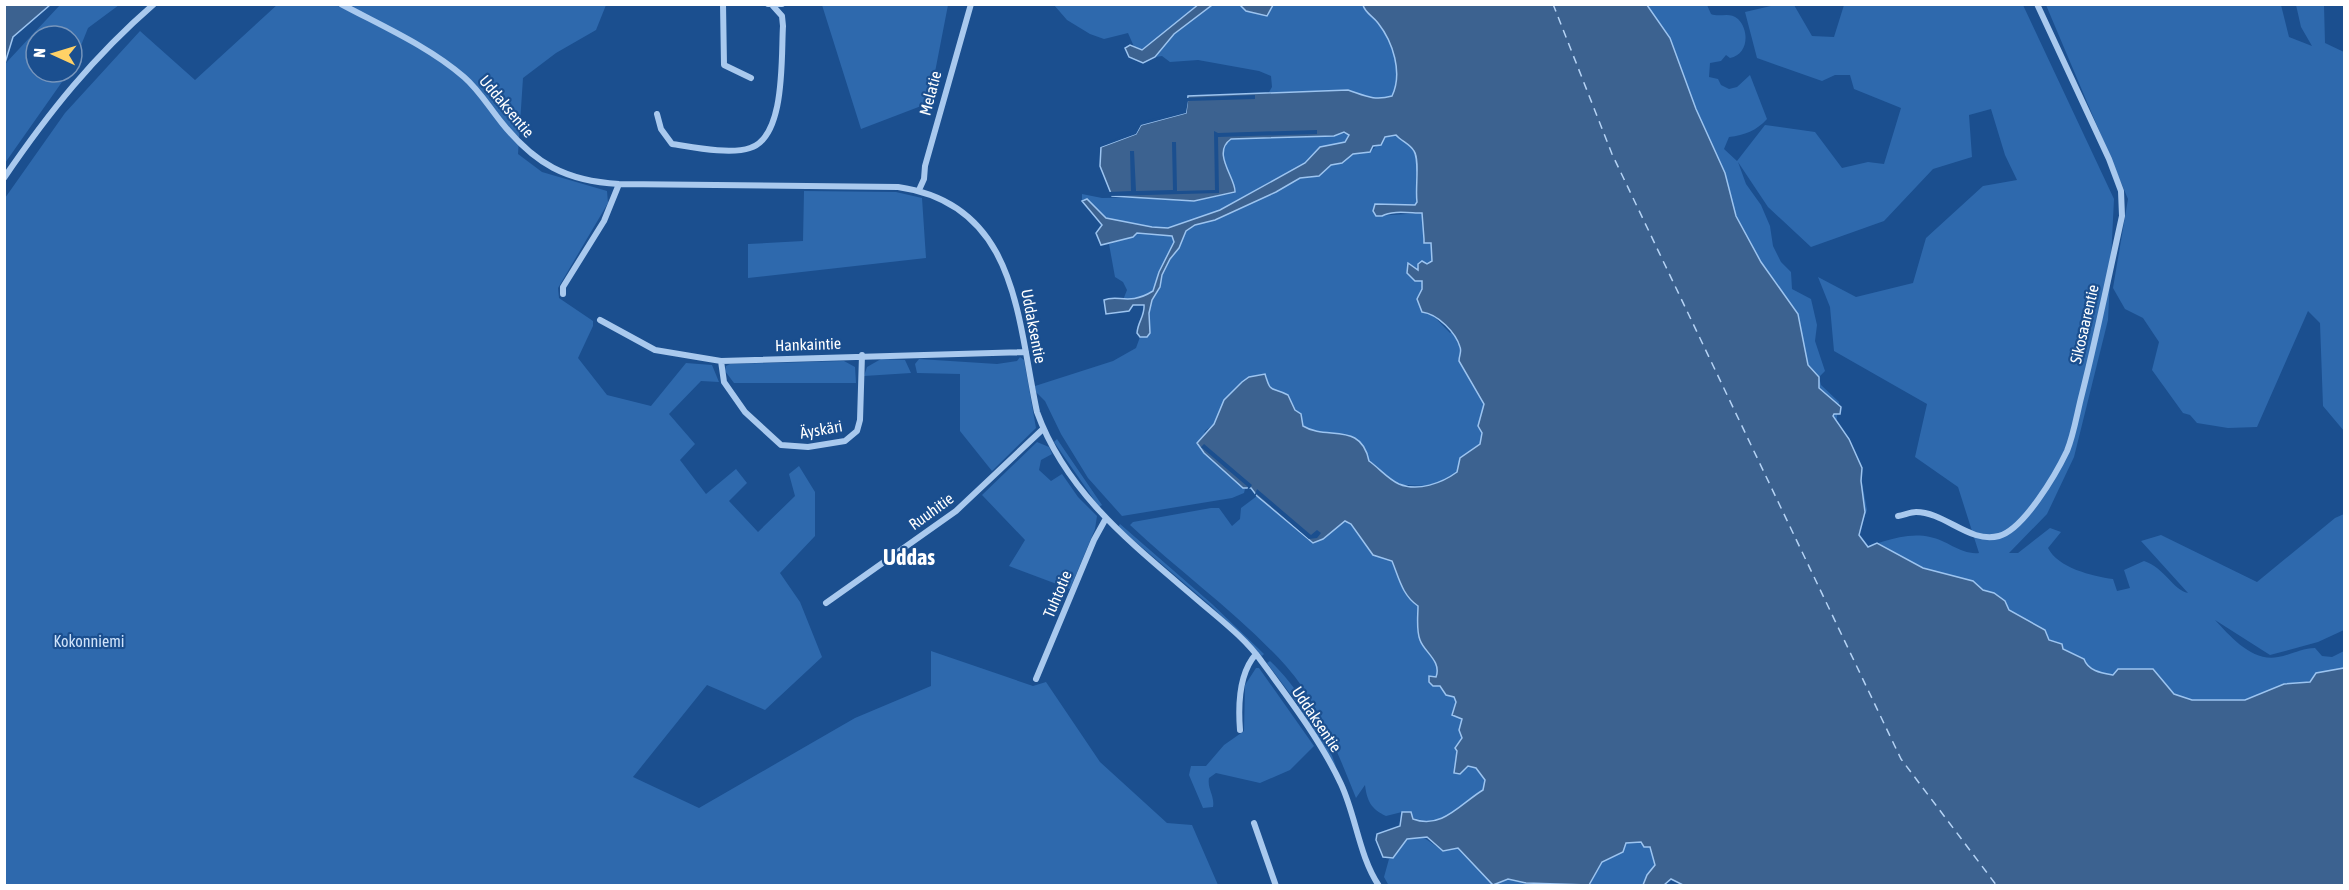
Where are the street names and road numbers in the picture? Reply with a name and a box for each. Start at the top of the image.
street label: Melatie [915,69,945,117]
street label: Uddaksentie [476,71,538,141]
street label: Sikosaarentie [2066,283,2102,365]
street label: Uddaksentie [1018,287,1050,365]
street label: Hankaintie [775,334,841,354]
street label: Äyskäri [798,416,844,443]
street label: Ruuhitie [905,489,957,533]
street label: Tuhtotie [1039,568,1075,620]
street label: Uddaksentie [1288,683,1346,755]

